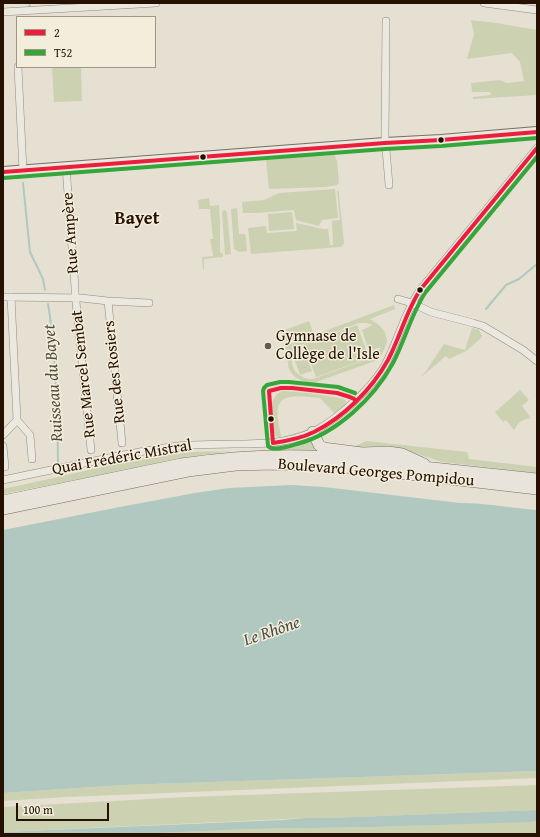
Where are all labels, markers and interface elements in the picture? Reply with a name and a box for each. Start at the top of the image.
legend [16,16,156,68]
text: 2 [54,24,60,41]
text: T52 [54,44,72,61]
unlabelled marker [436,135,446,145]
unlabelled marker [198,152,208,162]
street label: Rue Ampère [59,192,83,274]
district label: Bayet [115,208,159,230]
unlabelled marker [415,285,425,295]
street label: Rue Marcel Sembat [68,309,100,439]
street label: Rue des Rosiers [100,320,130,424]
water label: Ruisseau du Bayet [40,324,68,442]
place label: Gymnase de Collège de l'Isle [276,327,380,365]
marker: Gymnase de Collège de l'Isle [263,341,273,351]
unlabelled marker [266,414,276,424]
street label: Quai Frédéric Mistral [51,436,193,480]
street label: Boulevard Georges Pompidou [277,455,475,491]
water label: Le Rhône [241,613,303,651]
scale bar [18,795,111,821]
text: 100 m [23,801,53,818]

